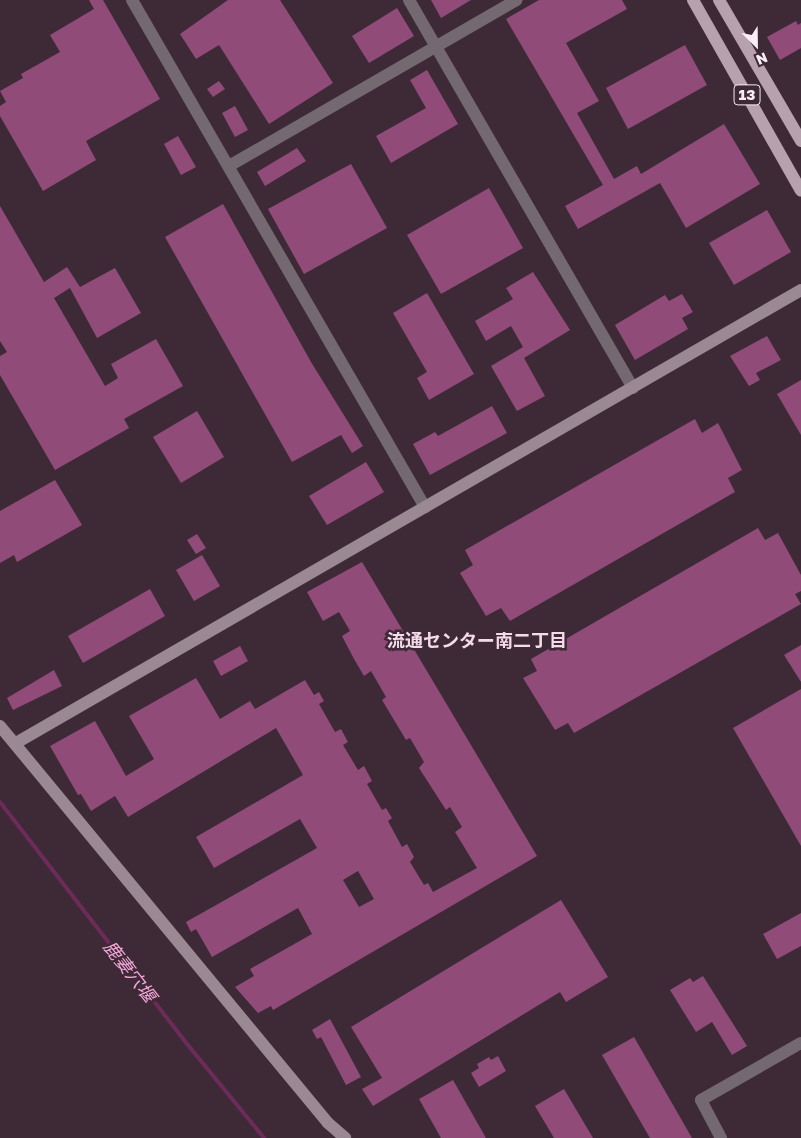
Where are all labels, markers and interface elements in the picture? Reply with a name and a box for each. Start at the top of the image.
north arrow [731,20,781,70]
text: N [754,49,770,69]
road number: 13 [733,82,761,108]
district label: 流通センター南二丁目 [387,629,567,651]
water label: 鹿妻穴堰 [99,936,161,1006]

